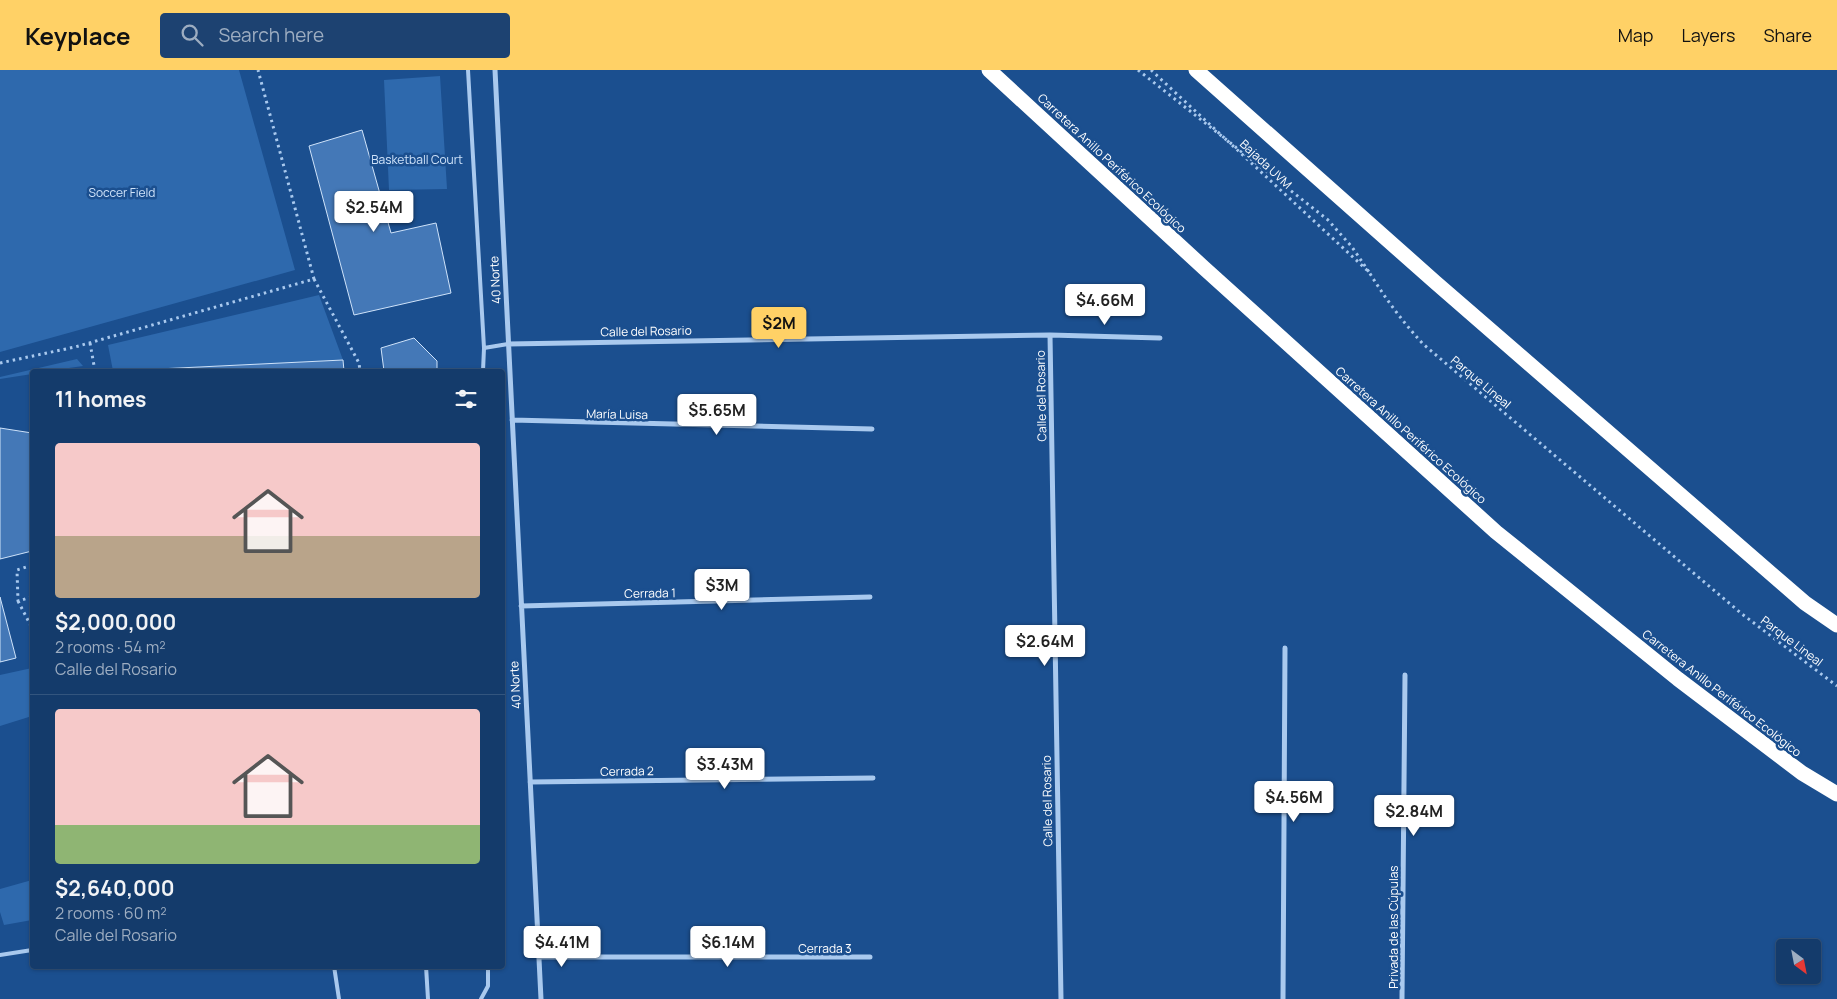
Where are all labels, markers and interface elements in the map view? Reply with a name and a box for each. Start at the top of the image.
search box [160,13,510,58]
text: Keyplace [25,19,130,52]
icon: search [178,21,206,49]
text: Search here [218,22,324,48]
text: Map [1618,23,1653,47]
text: Layers [1681,23,1735,47]
text: Share [1763,23,1812,47]
street label: Carretera Anillo Periférico Ecológico [1034,89,1190,237]
street label: Bajada UVM [1236,135,1296,193]
park label: Basketball Court [371,151,463,168]
park label: Soccer Field [89,184,155,201]
pin: $2.54M [333,190,415,233]
text: $2.54M [345,196,403,218]
street label: 40 Norte [485,256,505,304]
pin: $4.66M [1064,284,1146,326]
text: $4.66M [1076,289,1134,311]
pin: $2M [755,306,803,349]
text: $2M [762,312,796,334]
street label: Calle del Rosario [600,322,692,340]
street label: Calle del Rosario [1032,350,1050,442]
street label: Parque Lineal [1447,352,1515,412]
street label: Carretera Anillo Periférico Ecológico [1332,363,1490,507]
text: 11 homes [55,385,146,413]
icon: filters [452,385,480,413]
pin: $5.65M [676,394,758,436]
text: $5.65M [688,399,746,421]
street label: María Luisa [586,405,648,423]
icon: home [223,476,313,566]
pin: $3M [698,568,746,611]
text: $3M [705,574,739,596]
street label: Cerrada 1 [624,584,676,602]
text: $2,000,000 [55,608,176,636]
street label: Parque Lineal [1757,612,1827,670]
pin: $2.64M [1004,624,1086,667]
street label: Carretera Anillo Periférico Ecológico [1639,625,1805,761]
text: $2.64M [1016,630,1074,652]
text: 2 rooms · 54 m² [55,636,166,658]
text: Calle del Rosario [55,658,177,680]
street label: 40 Norte [505,661,525,709]
icon: home [223,741,313,831]
pin: $3.43M [684,748,766,790]
text: $3.43M [697,753,753,775]
street label: Calle del Rosario [1038,755,1056,847]
street label: Cerrada 2 [600,762,654,780]
pin: $4.56M [1253,780,1335,823]
text: $4.56M [1265,786,1323,808]
pin: $2.84M [1373,794,1455,837]
text: $2.84M [1385,800,1443,822]
street label: Privada de las Cúpulas [1385,865,1402,989]
text: $2,640,000 [55,874,175,902]
text: 2 rooms · 60 m² [55,902,167,924]
text: Calle del Rosario [55,924,177,946]
pin: $4.41M [521,926,603,968]
pin: $6.14M [687,926,769,968]
text: $4.41M [535,931,589,953]
text: $6.14M [701,931,755,953]
north arrow [1776,939,1821,984]
map controls [1776,939,1821,984]
street label: Cerrada 3 [798,940,852,957]

